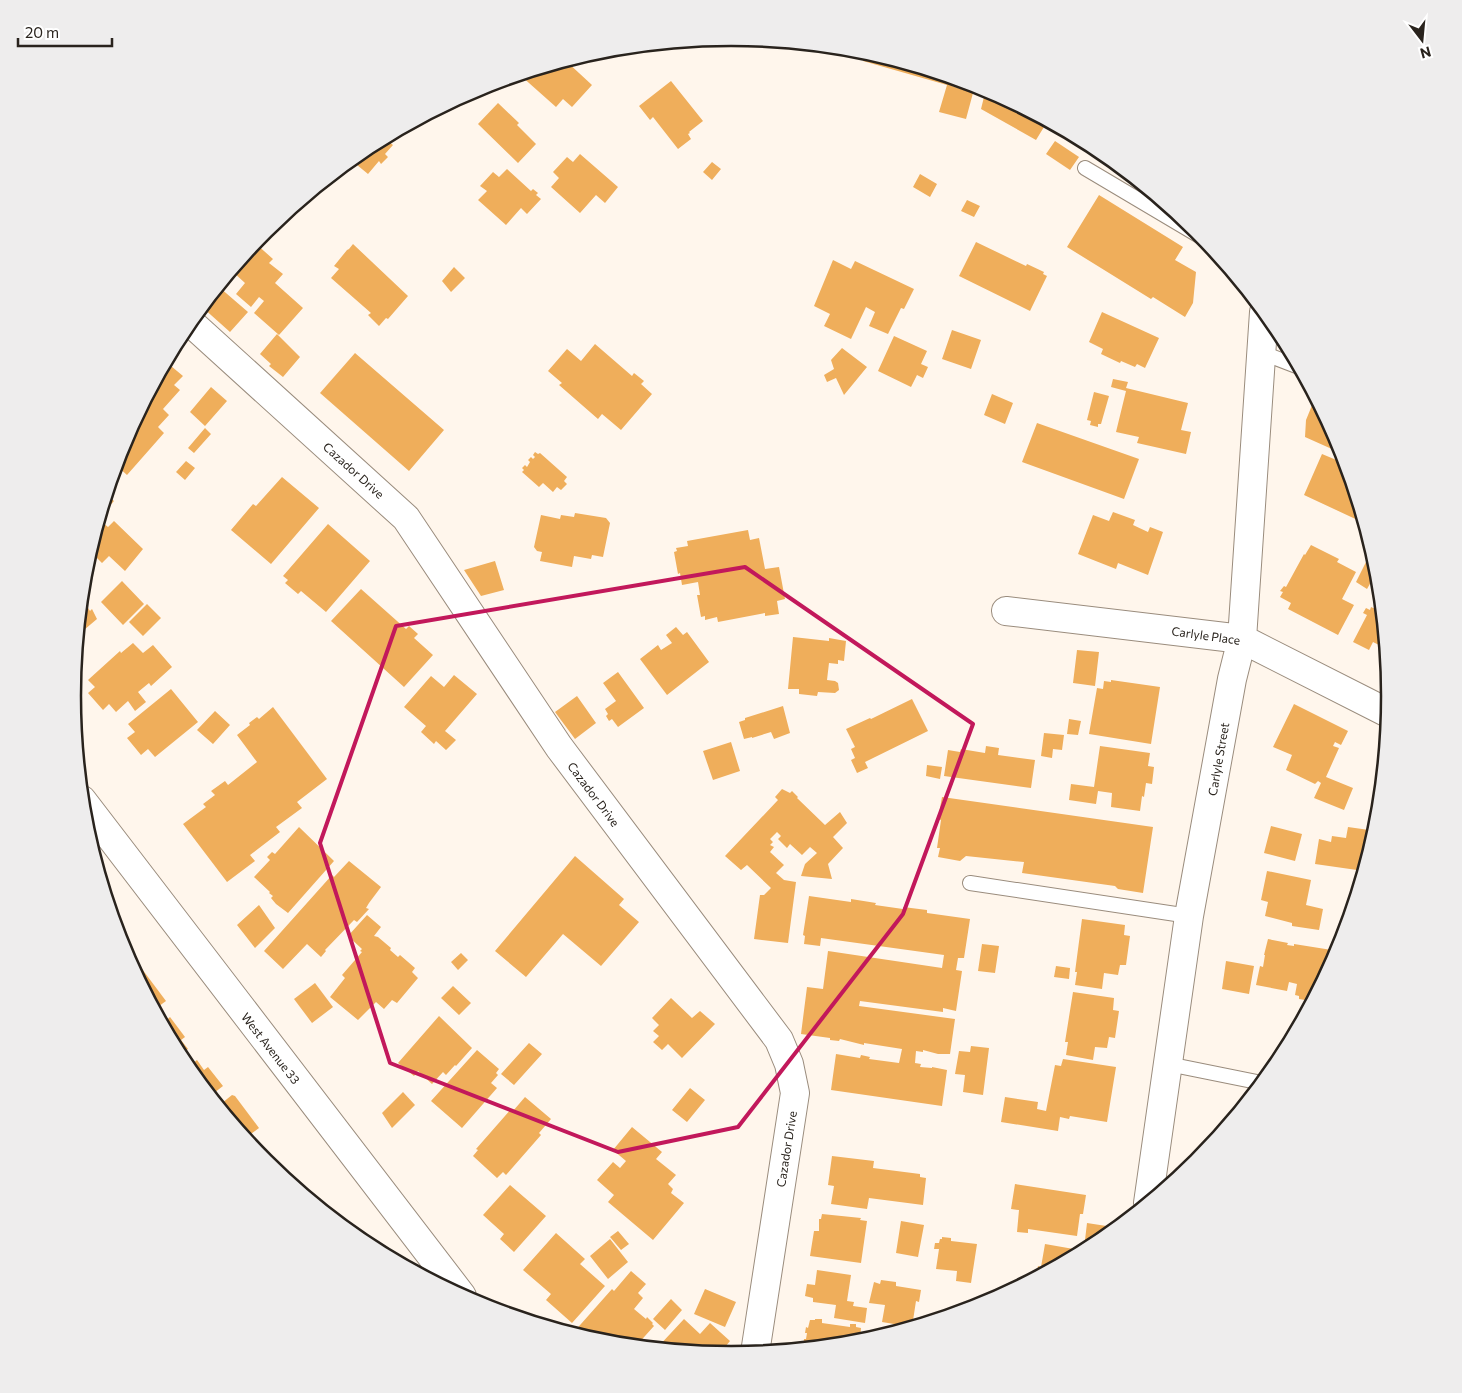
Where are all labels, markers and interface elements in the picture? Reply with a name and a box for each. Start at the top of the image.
scale bar [18,15,111,47]
north arrow [1397,15,1447,65]
text: 20 m [25,23,59,41]
text: N [1418,43,1433,63]
street label: Cazador Drive [321,439,387,501]
street label: Carlyle Place [1171,623,1241,647]
street label: Carlyle Street [1205,721,1231,797]
street label: Cazador Drive [565,759,623,829]
street label: West Avenue 33 [239,1010,303,1086]
street label: Cazador Drive [773,1110,799,1188]

